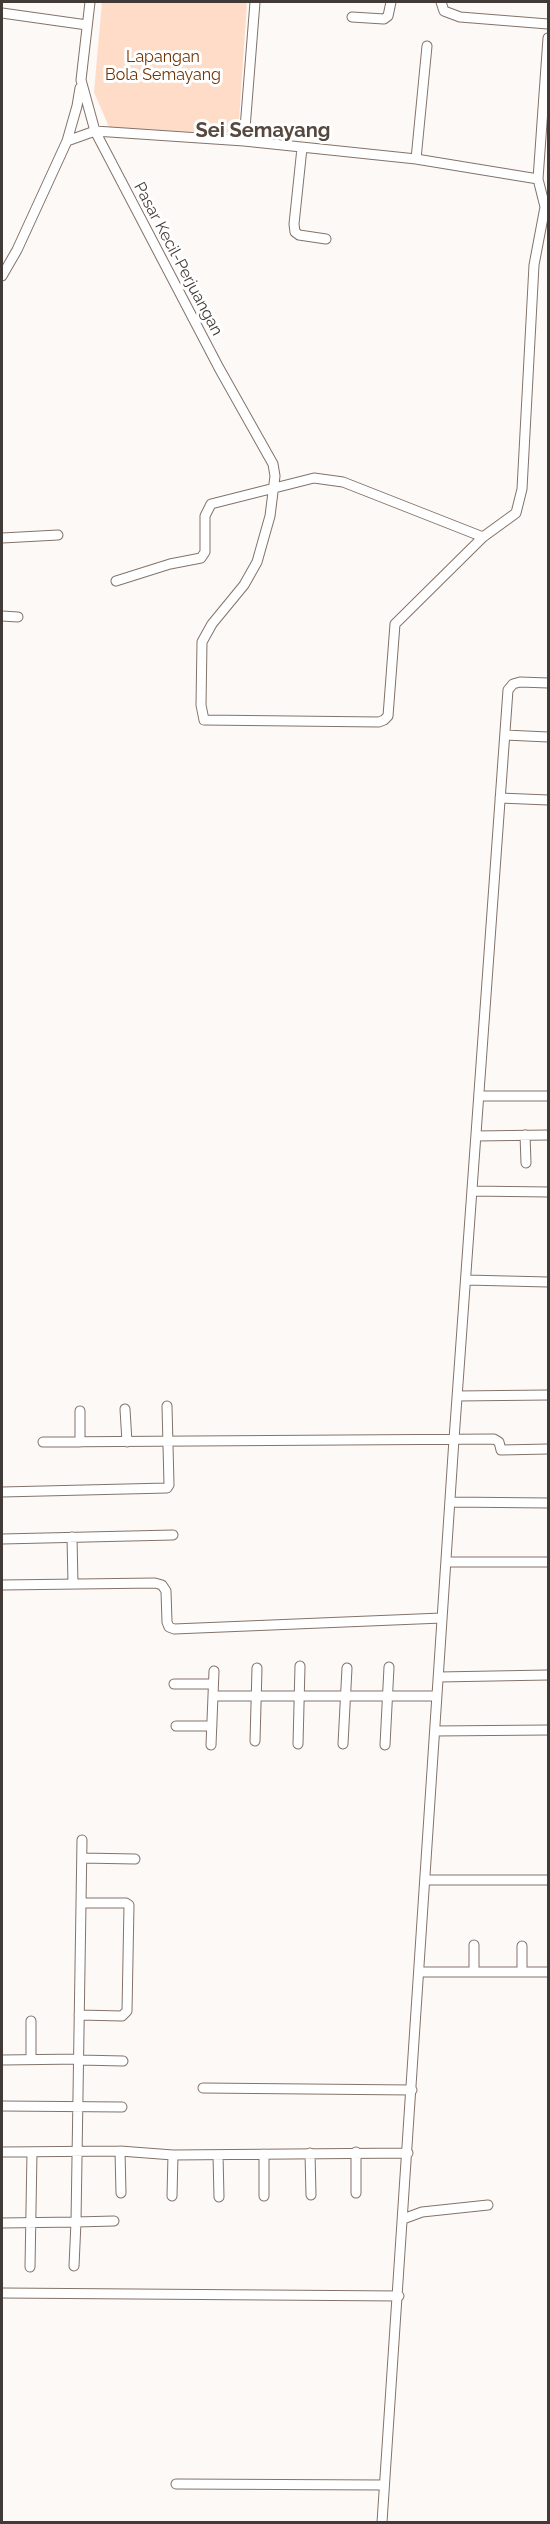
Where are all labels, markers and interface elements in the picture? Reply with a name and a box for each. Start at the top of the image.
park label: Lapangan Bola Semayang [105,47,221,85]
district label: Sei Semayang [195,119,331,143]
street label: Pasar Kecil-Perjuangan [129,179,227,339]

